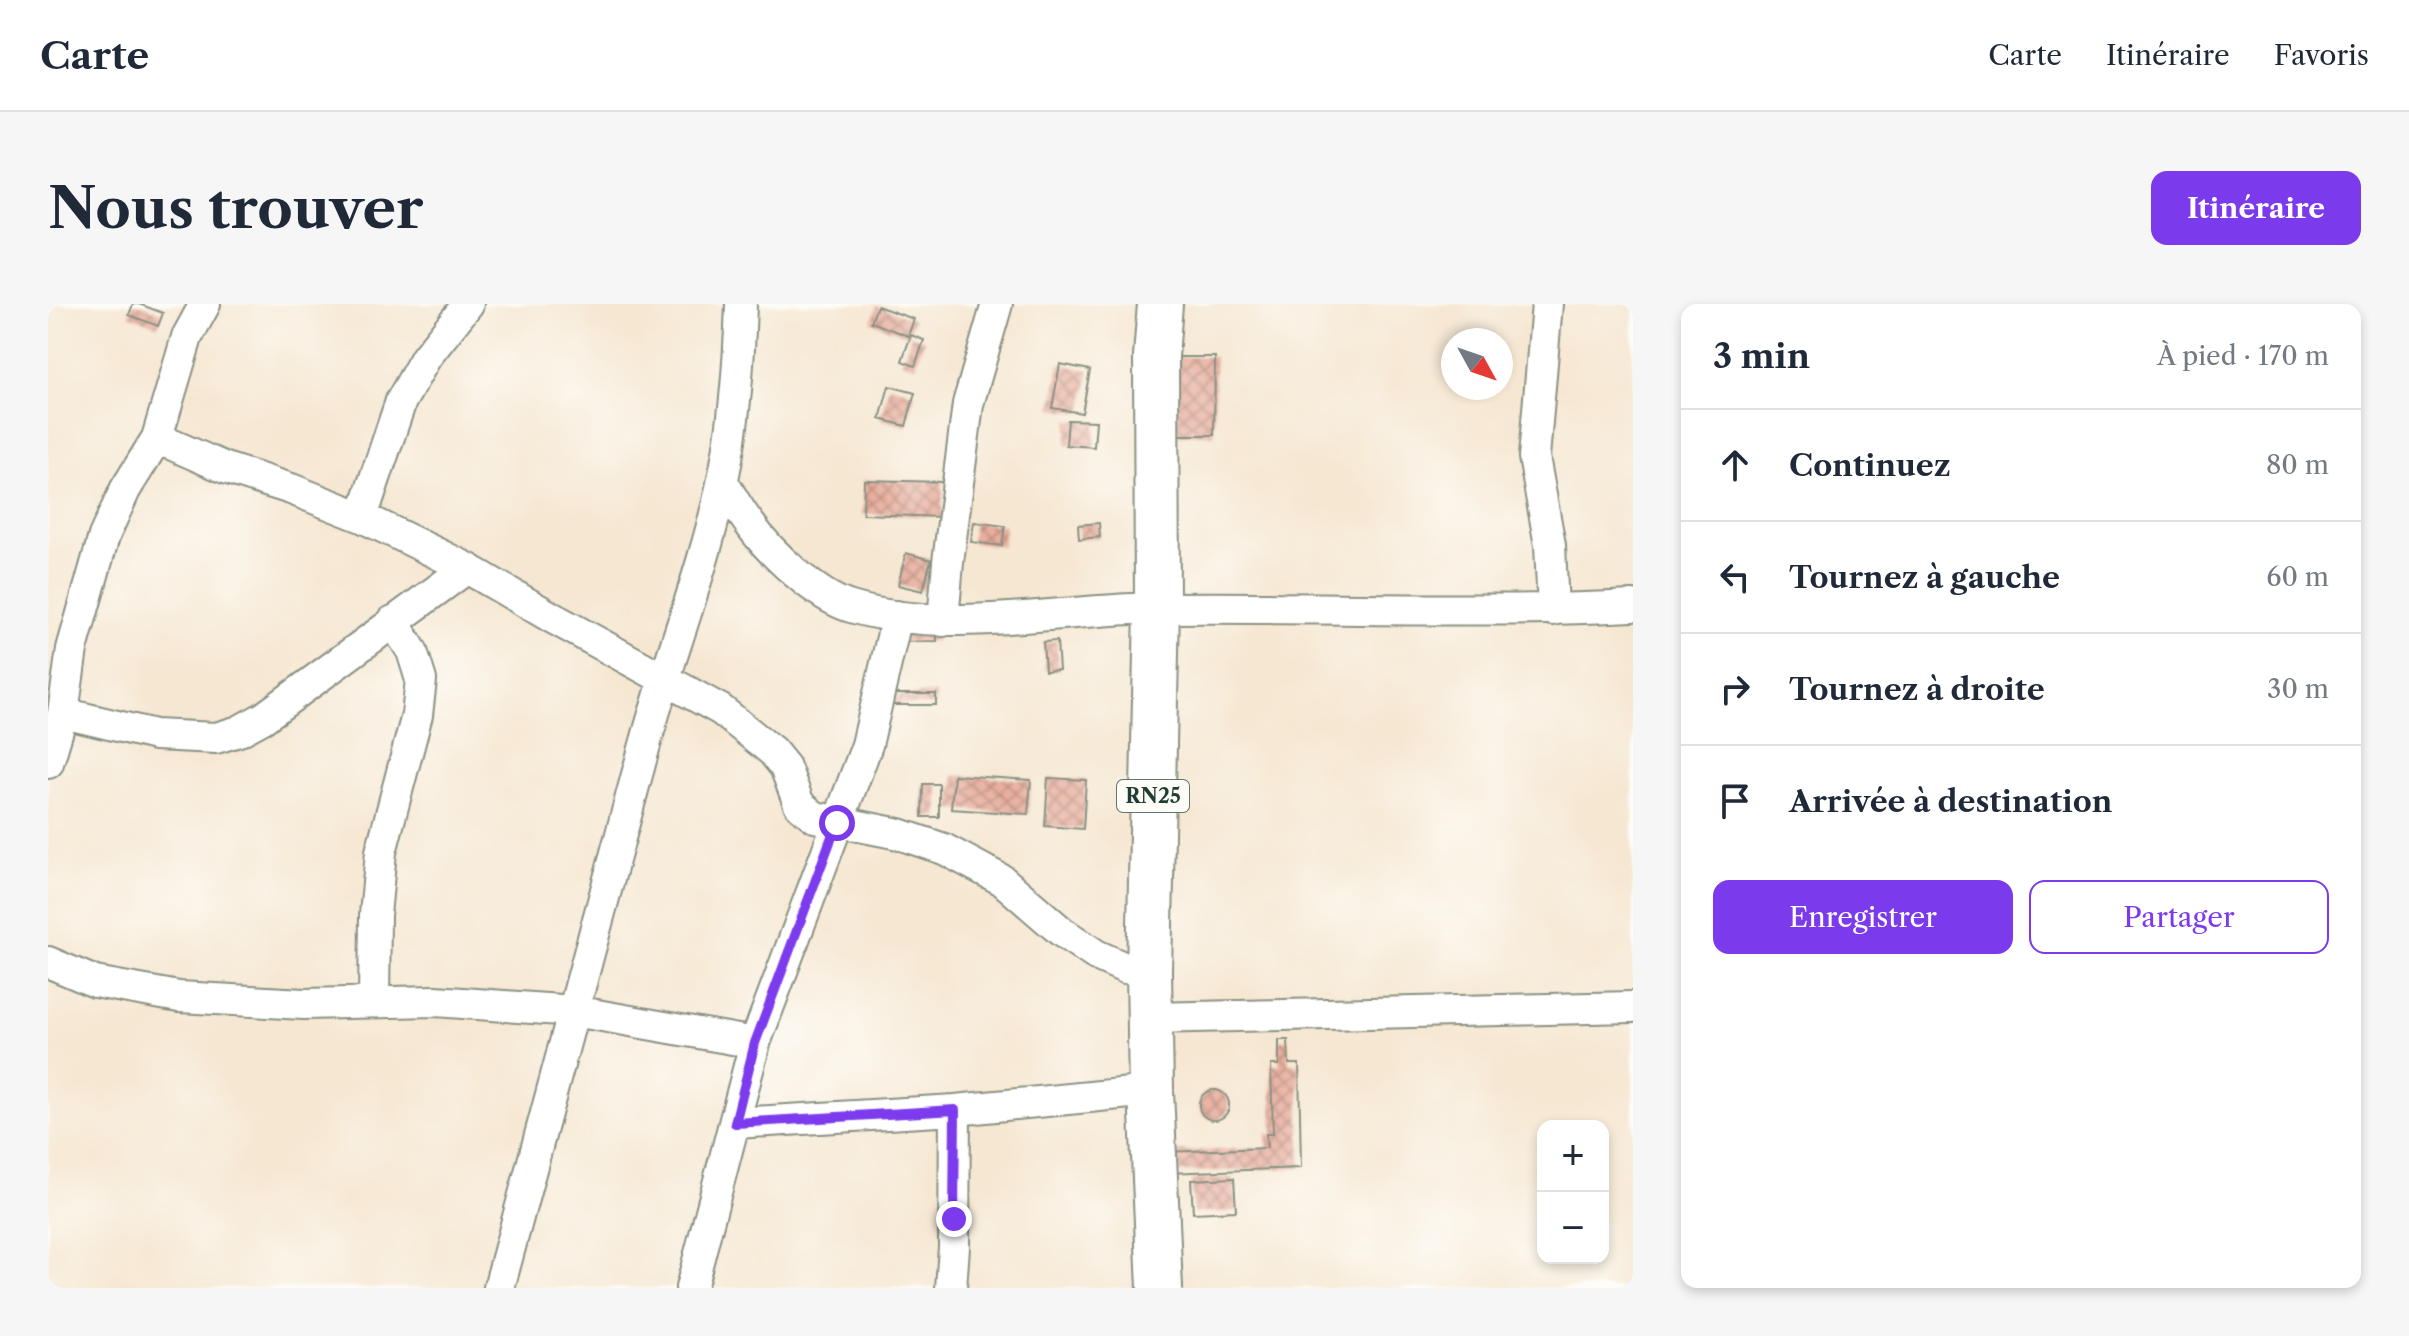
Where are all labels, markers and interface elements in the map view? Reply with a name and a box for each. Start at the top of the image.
text: Carte [40,32,149,79]
text: Carte [1988,38,2062,72]
text: Itinéraire [2106,38,2230,72]
text: Favoris [2274,38,2369,72]
button: Itinéraire [2151,171,2361,245]
text: Nous trouver [48,174,423,243]
north arrow [1441,328,1513,400]
text: 3 min [1713,335,1810,377]
text: À pied · 170 m [2157,340,2329,372]
icon: ahead [1713,443,1757,487]
text: Continuez [1789,447,1951,484]
text: 80 m [2266,449,2329,481]
icon: left [1713,555,1757,599]
text: Tournez à gauche [1789,559,2060,596]
text: 60 m [2266,561,2329,593]
icon: right [1713,667,1757,711]
text: Tournez à droite [1789,671,2045,708]
text: 30 m [2267,673,2329,705]
icon: arrive [1713,779,1757,823]
road number: RN25 [1117,780,1189,812]
text: Arrivée à destination [1789,783,2112,820]
route start [819,805,855,841]
button: Enregistrer [1713,880,2013,954]
button: Partager [2029,880,2329,954]
map controls [1537,1120,1609,1264]
button: + [1537,1120,1609,1192]
button: − [1537,1192,1609,1264]
route end [936,1201,972,1237]

